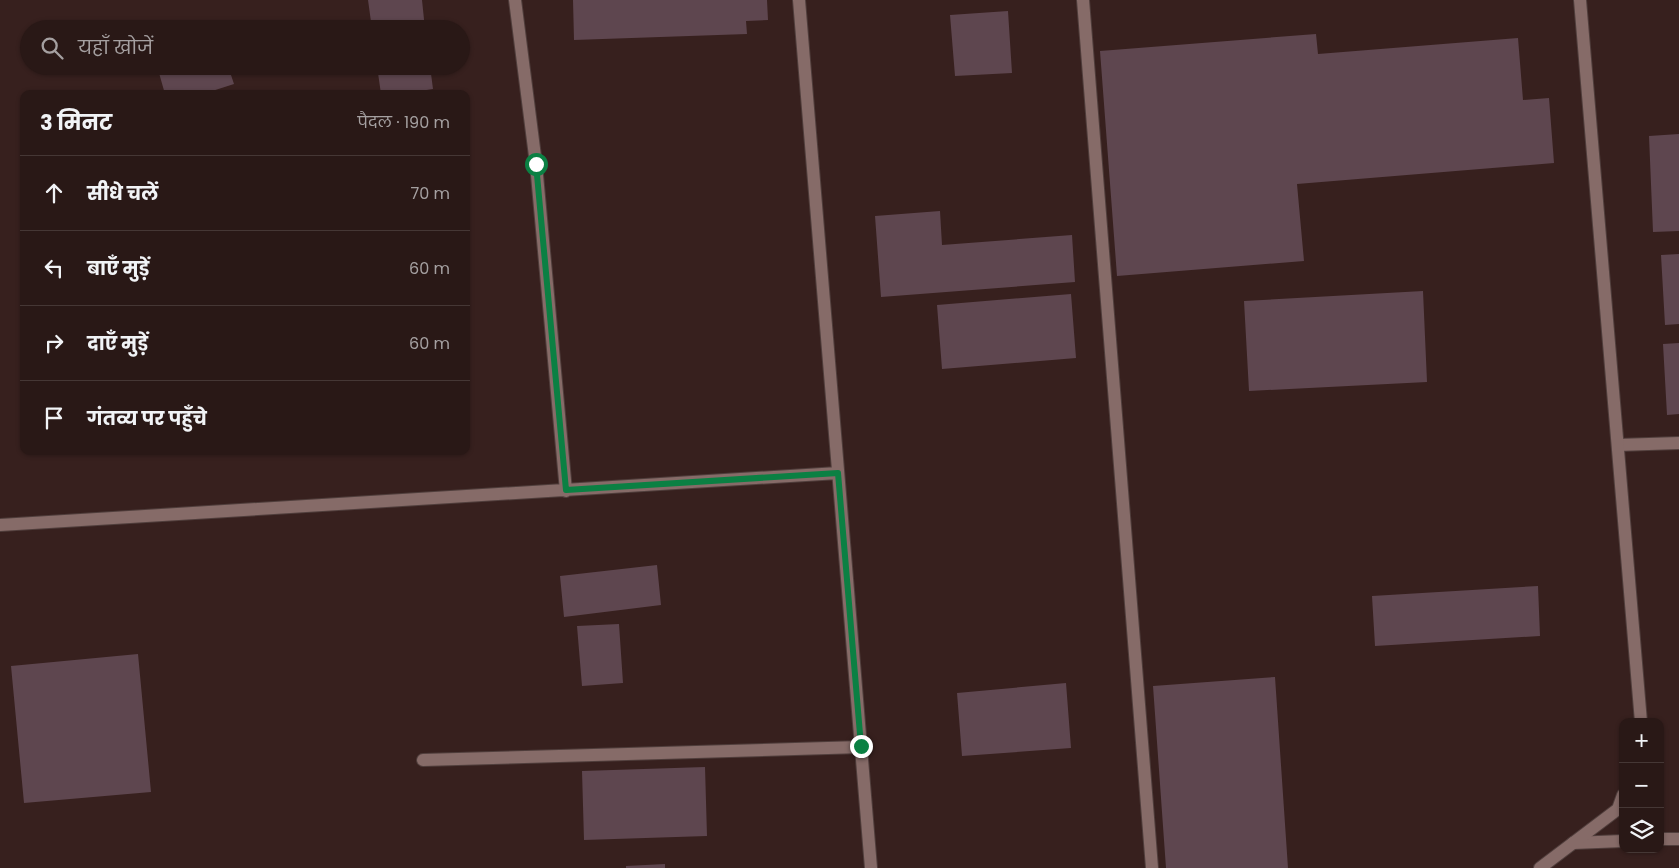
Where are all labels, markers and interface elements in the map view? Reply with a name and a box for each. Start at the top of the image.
search box [20,20,470,75]
icon: search [38,34,66,62]
text: यहाँ खोजें [78,34,153,61]
text: 3 मिनट [40,108,112,137]
text: पैदल · 190 m [357,111,450,134]
route start [525,153,548,176]
icon: ahead [40,179,68,207]
text: सीधे चलें [87,180,158,207]
text: 70 m [410,182,450,205]
icon: left [40,254,68,282]
text: बाएँ मुड़ें [87,255,149,282]
text: 60 m [409,257,450,280]
icon: right [40,329,68,357]
text: दाएँ मुड़ें [87,330,148,357]
text: 60 m [409,332,450,355]
icon: arrive [40,404,68,432]
text: गंतव्य पर पहुँचे [87,405,207,432]
map controls [1619,718,1664,853]
button: + [1619,718,1664,763]
route end [850,735,873,758]
button: − [1619,763,1664,808]
button: layers [1619,808,1664,853]

